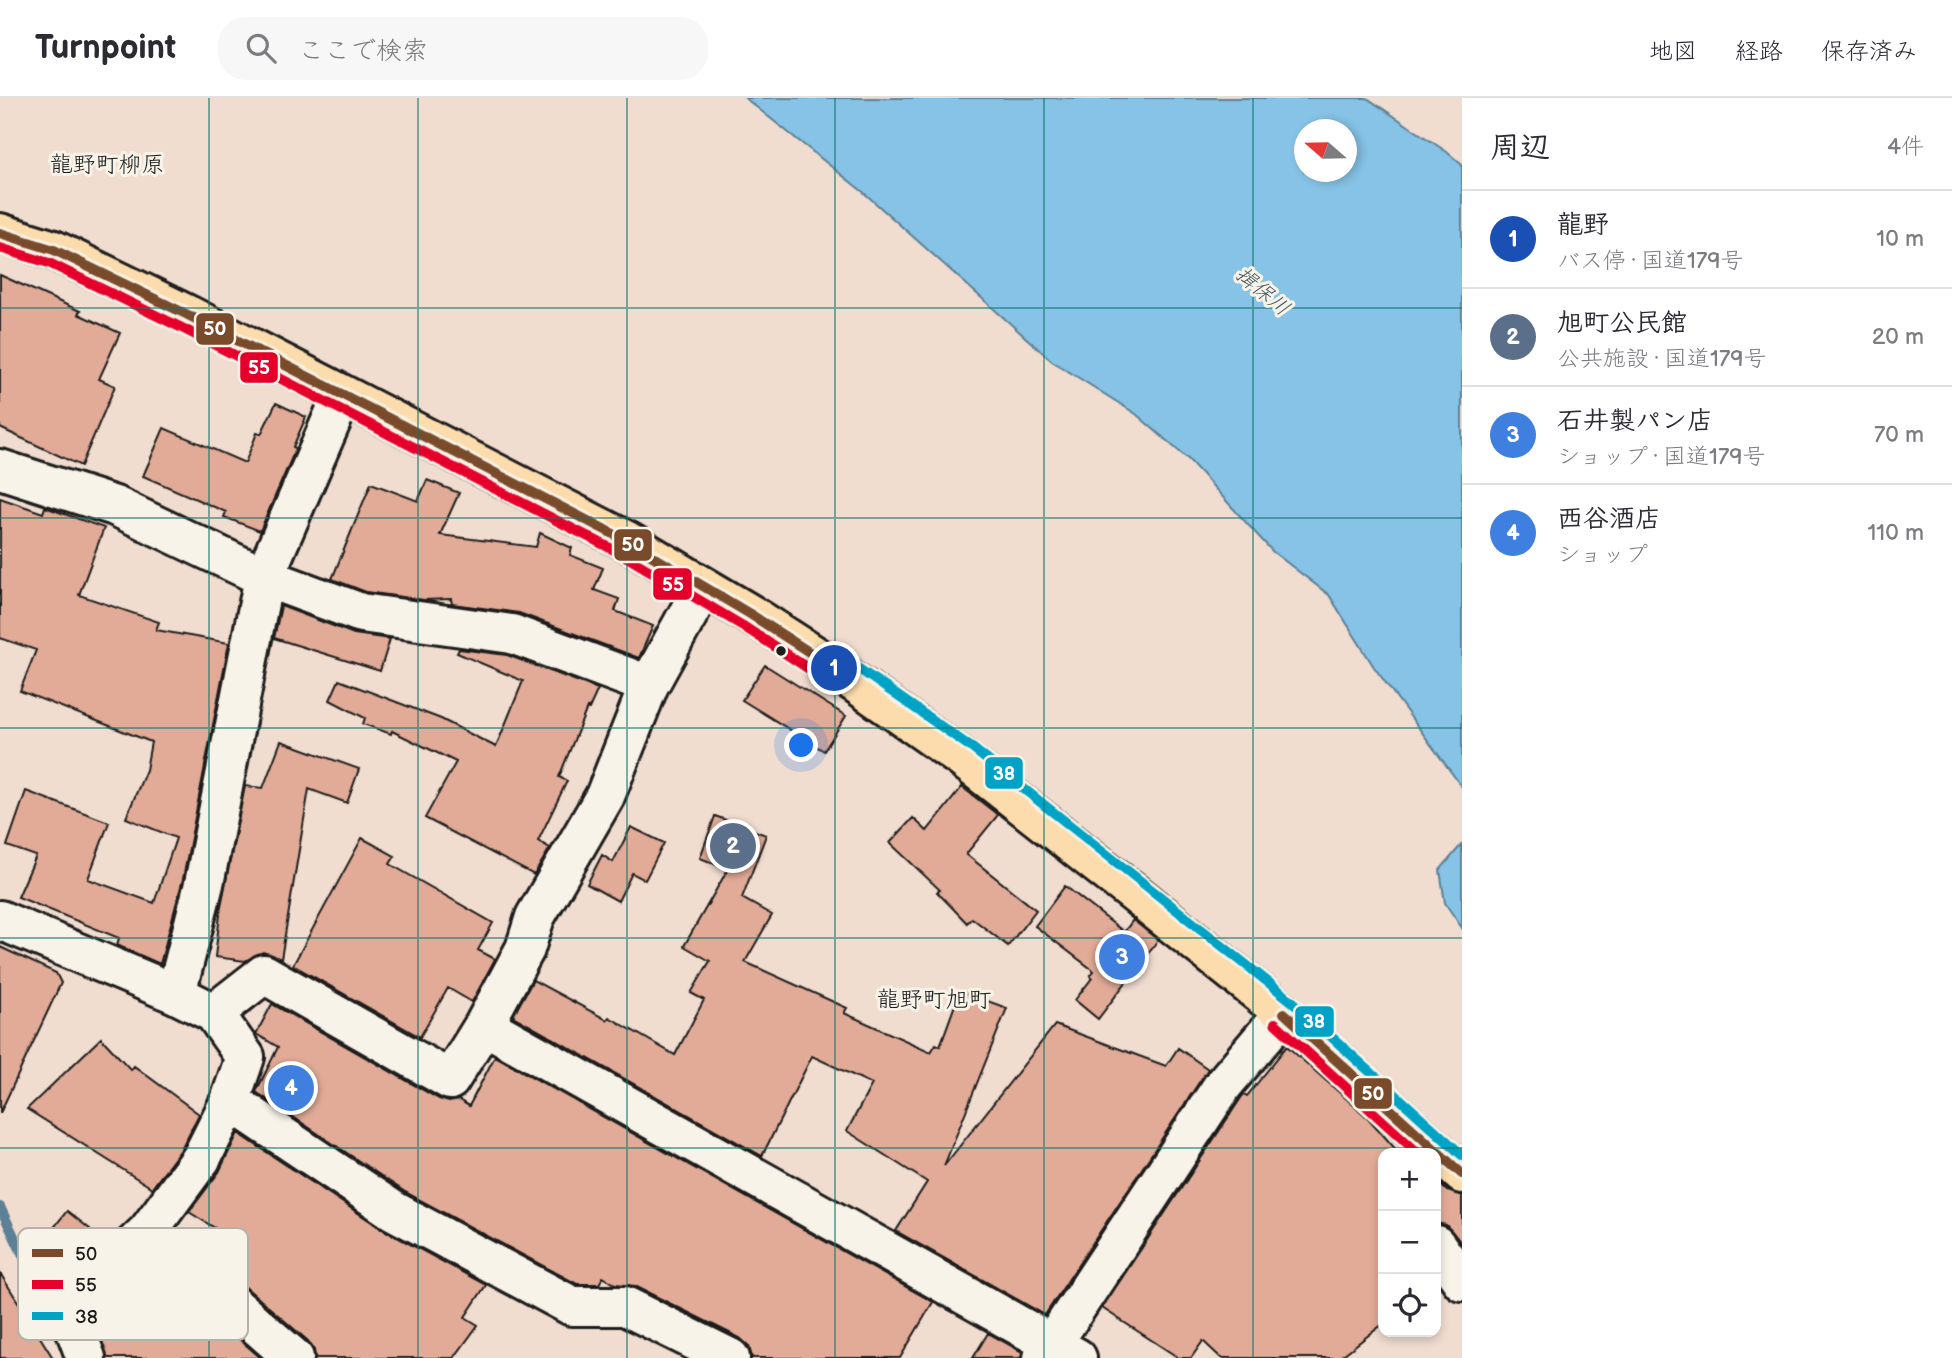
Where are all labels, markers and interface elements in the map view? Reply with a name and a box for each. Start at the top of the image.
search box [218,17,708,80]
text: Turnpoint [35,28,176,68]
icon: search [242,29,280,67]
text: ここで検索 [298,36,428,67]
text: 地図 [1649,37,1697,66]
text: 経路 [1735,37,1783,66]
text: 保存済み [1821,37,1917,66]
north arrow [1294,119,1357,182]
text: 周辺 [1490,130,1550,166]
text: 4件 [1887,133,1924,161]
district label: 龍野町柳原 [50,151,165,179]
text: 龍野 [1557,210,1609,241]
text: 1 [1508,225,1518,253]
text: 10 m [1876,225,1924,253]
text: バス停 · 国道179号 [1557,247,1743,275]
water label: 揖保川 [1231,262,1295,321]
text: 旭町公民館 [1557,308,1687,339]
line badge: 50 [195,312,235,346]
text: 50 [204,318,226,341]
text: 2 [1506,323,1520,351]
text: 20 m [1872,323,1924,351]
text: 公共施設 · 国道179号 [1557,345,1766,373]
line badge: 55 [239,351,279,384]
text: 55 [248,357,270,380]
text: 石井製パン店 [1557,406,1713,437]
text: 3 [1506,421,1520,449]
text: 70 m [1874,421,1924,449]
text: ショップ · 国道179号 [1557,443,1766,471]
text: 西谷酒店 [1557,504,1661,535]
text: 4 [1506,519,1520,547]
text: 110 m [1867,519,1924,547]
line badge: 50 [613,528,653,562]
text: 50 [622,534,644,557]
text: ショップ [1557,541,1648,569]
line badge: 55 [652,567,693,601]
text: 55 [662,574,684,597]
pin: 1 [811,642,857,694]
unlabelled marker [774,644,788,658]
your location [784,728,818,762]
line badge: 38 [984,756,1024,790]
text: 38 [993,763,1015,786]
pin: 2 [710,820,756,872]
pin: 3 [1099,931,1145,983]
district label: 龍野町旭町 [877,986,992,1014]
line badge: 38 [1294,1005,1335,1038]
text: 38 [1303,1011,1325,1034]
pin: 4 [268,1062,314,1114]
line badge: 50 [1353,1077,1393,1110]
text: 50 [1362,1083,1384,1106]
map controls [1378,1148,1441,1337]
button: + [1378,1148,1441,1211]
button: − [1378,1211,1441,1274]
legend [18,1228,248,1340]
text: 50 [75,1243,97,1266]
text: 55 [75,1274,97,1297]
button: locate [1378,1274,1441,1337]
text: 38 [75,1306,98,1329]

